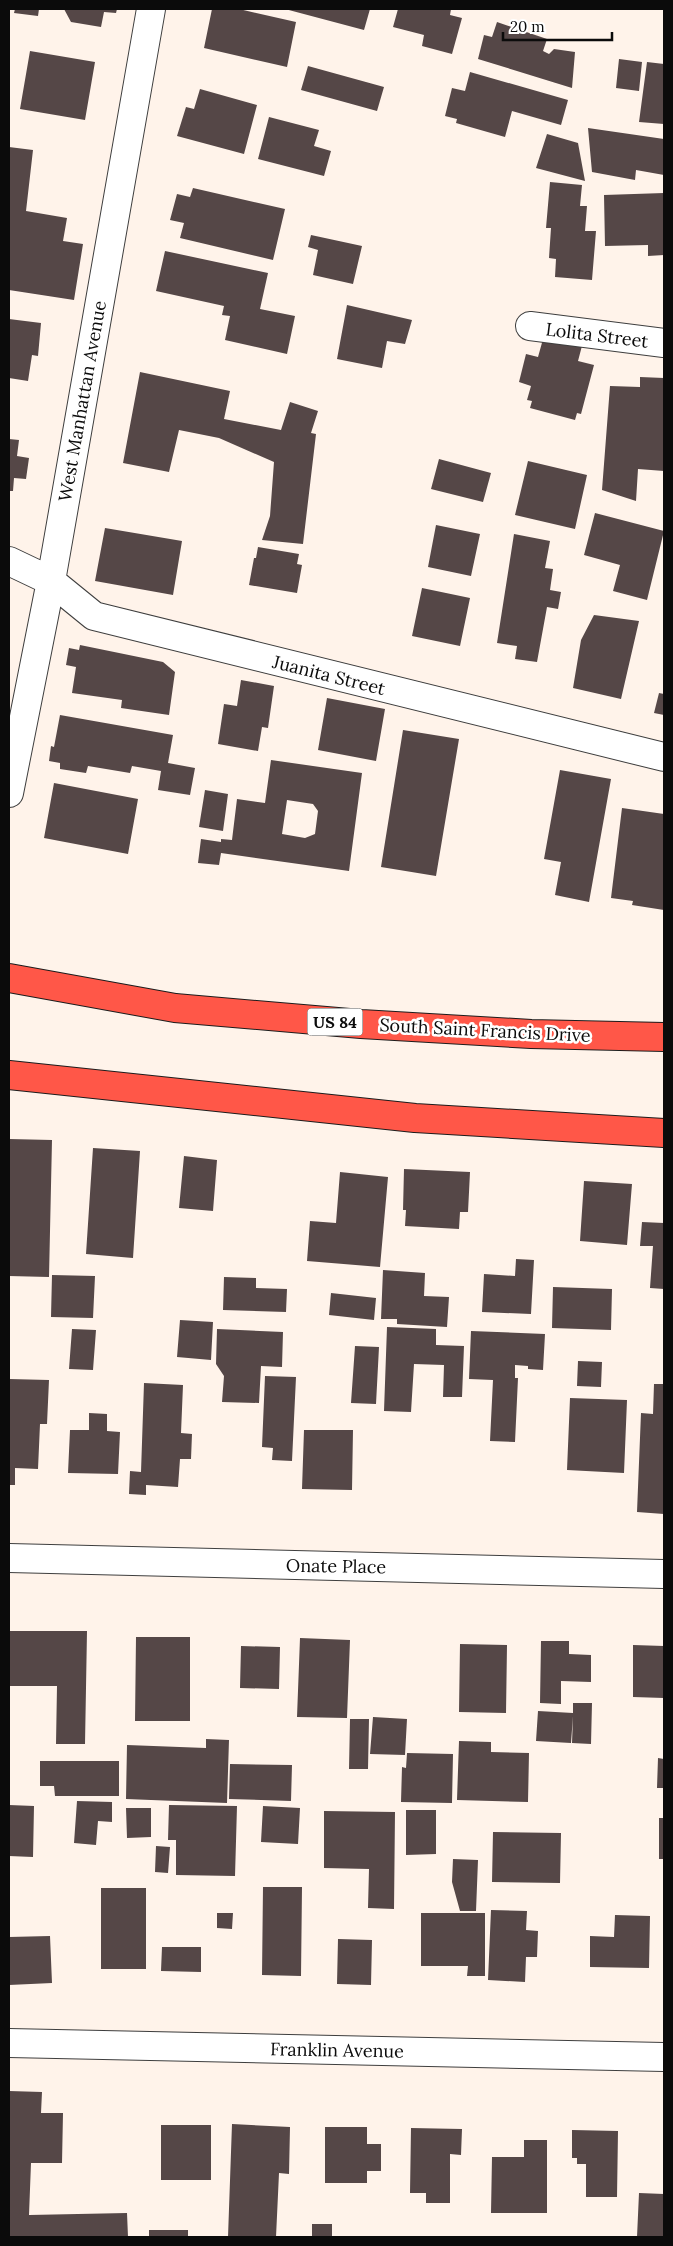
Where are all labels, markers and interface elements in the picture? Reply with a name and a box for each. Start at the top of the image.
scale bar [503,10,612,42]
text: 20 m [510,17,545,36]
street label: West Manhattan Avenue [53,298,111,503]
street label: Lolita Street [544,317,650,353]
street label: Juanita Street [269,650,388,700]
road number: US 84 [308,1009,362,1036]
street label: South Saint Francis Drive [379,1013,591,1047]
street label: Onate Place [286,1554,386,1578]
street label: Franklin Avenue [270,2037,404,2063]

